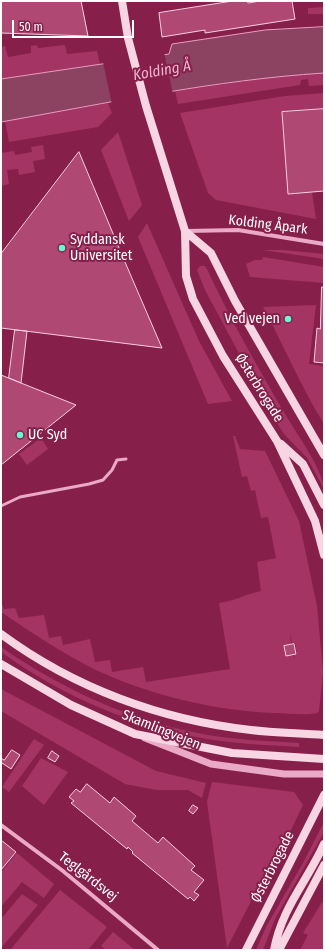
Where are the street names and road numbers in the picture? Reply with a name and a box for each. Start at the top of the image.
street label: Kolding Åpark [228,212,308,238]
street label: Østerbrogade [231,351,287,425]
street label: Skamlingvejen [119,707,203,753]
street label: Østerbrogade [248,829,298,905]
street label: Teglgårdsvej [55,849,121,905]

